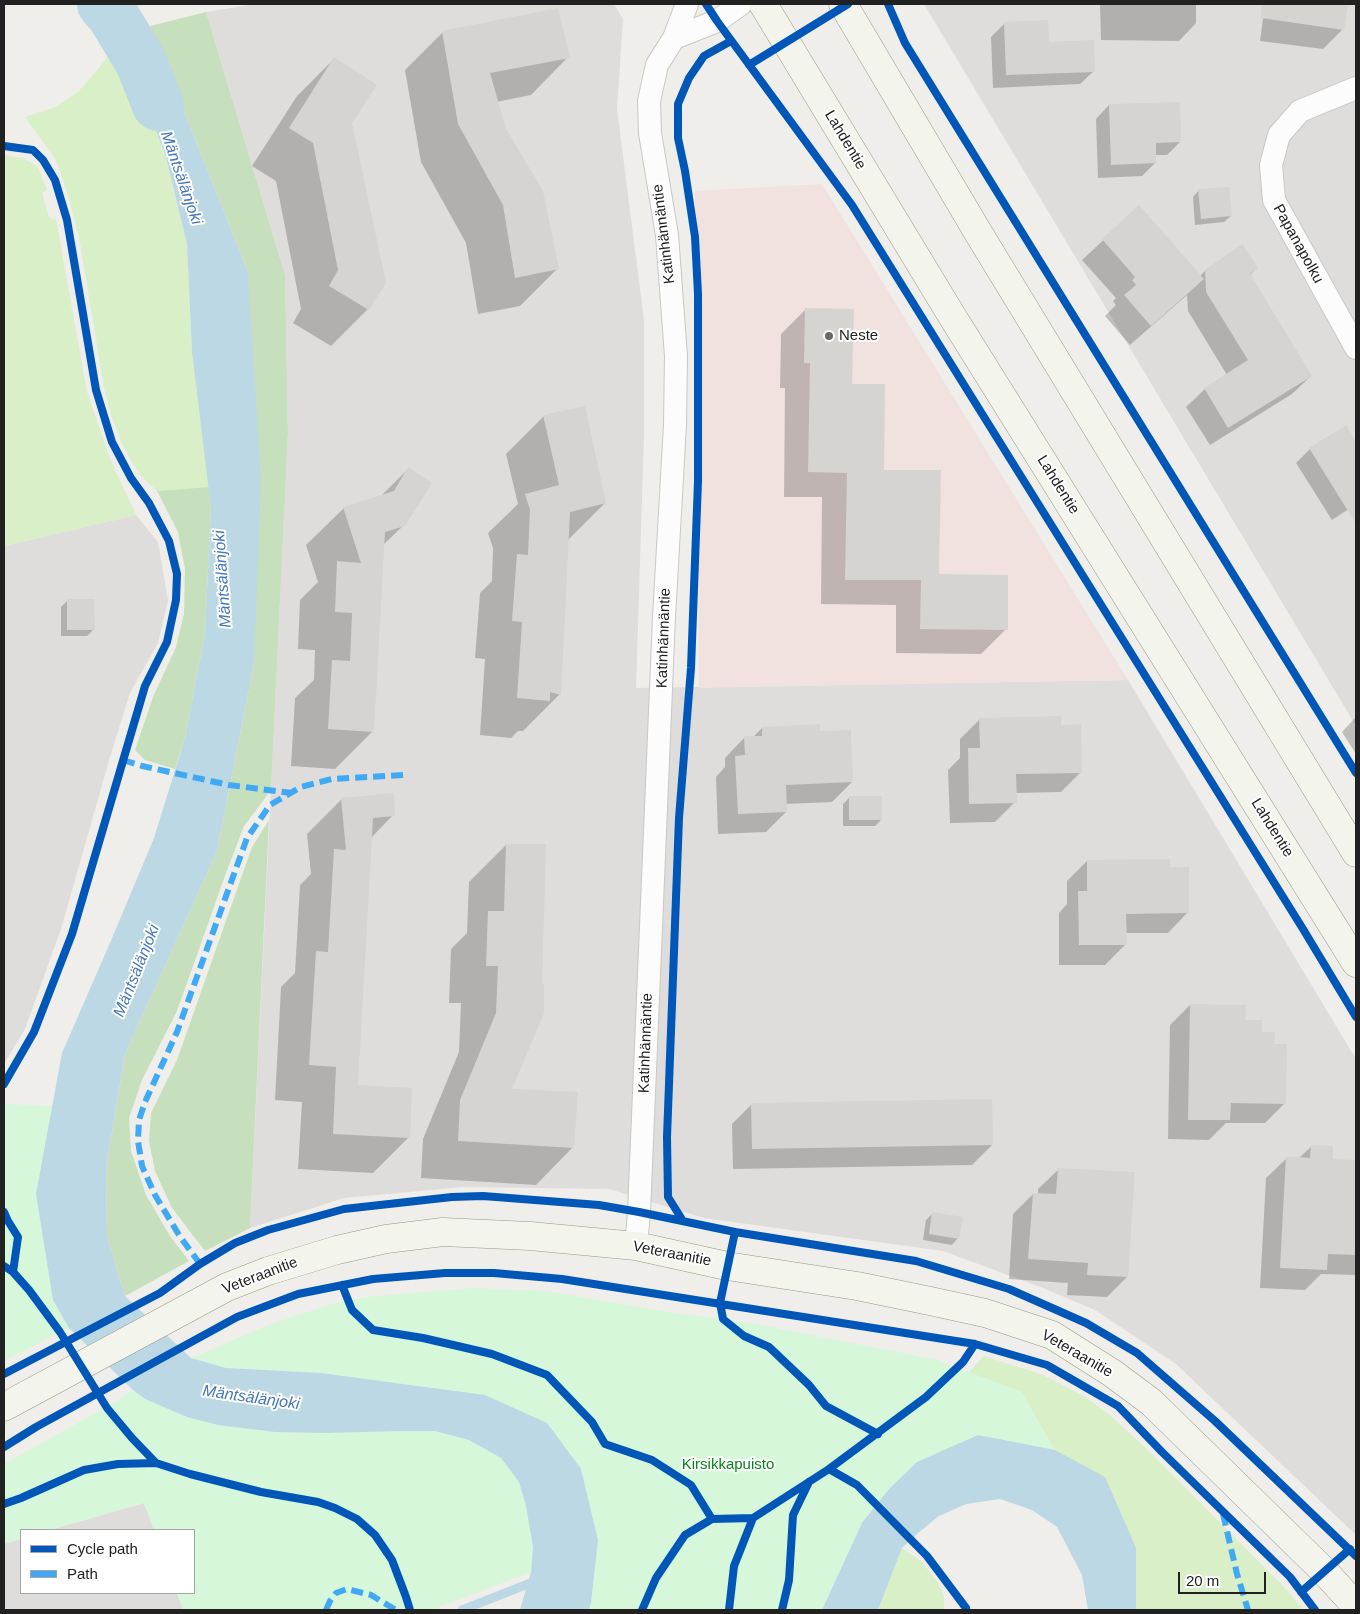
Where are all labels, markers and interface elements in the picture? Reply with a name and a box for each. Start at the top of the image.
street label: Lahdentie [820,107,870,173]
water label: Mäntsälänjoki [156,129,206,227]
street label: Katinhännäntie [649,183,679,285]
street label: Papanapolku [1269,201,1327,287]
place label: Neste [839,327,878,345]
marker: Neste [823,330,835,342]
street label: Lahdentie [1033,452,1083,518]
water label: Mäntsälänjoki [210,530,236,628]
street label: Katinhännäntie [653,588,675,688]
street label: Lahdentie [1247,795,1297,861]
water label: Mäntsälänjoki [110,922,164,1020]
street label: Katinhännäntie [635,993,657,1093]
street label: Veteraanitie [631,1238,713,1270]
street label: Veteraanitie [220,1253,300,1299]
street label: Veteraanitie [1038,1326,1116,1382]
water label: Mäntsälänjoki [201,1382,301,1414]
park label: Kirsikkapuisto [682,1456,774,1474]
legend [20,1529,195,1594]
text: Cycle path [67,1540,138,1557]
scale bar [1180,1562,1268,1594]
text: Path [67,1565,98,1582]
text: 20 m [1186,1572,1219,1589]

